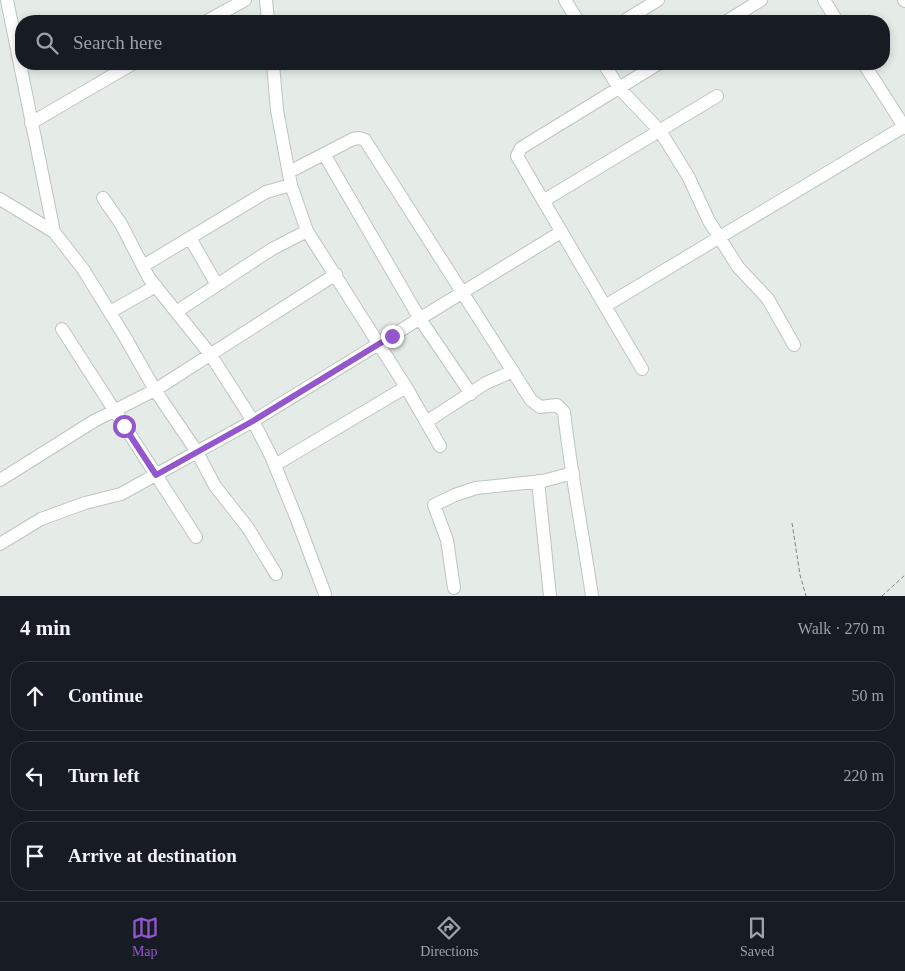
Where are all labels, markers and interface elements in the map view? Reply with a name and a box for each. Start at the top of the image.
search box [15,15,890,70]
icon: search [33,29,61,57]
text: Search here [73,32,162,53]
route end [381,325,404,348]
route start [113,415,136,438]
text: 4 min [20,616,71,640]
text: Walk · 270 m [798,620,885,637]
icon: ahead [21,682,49,710]
text: Continue [68,685,143,706]
text: 50 m [852,687,884,704]
icon: left [21,762,49,790]
text: Turn left [68,765,140,786]
text: 220 m [844,767,884,784]
icon: arrive [21,842,49,870]
text: Arrive at destination [68,845,237,866]
tab: Map [131,914,159,960]
tab: Directions [420,914,479,960]
tab: Saved [740,914,774,960]

